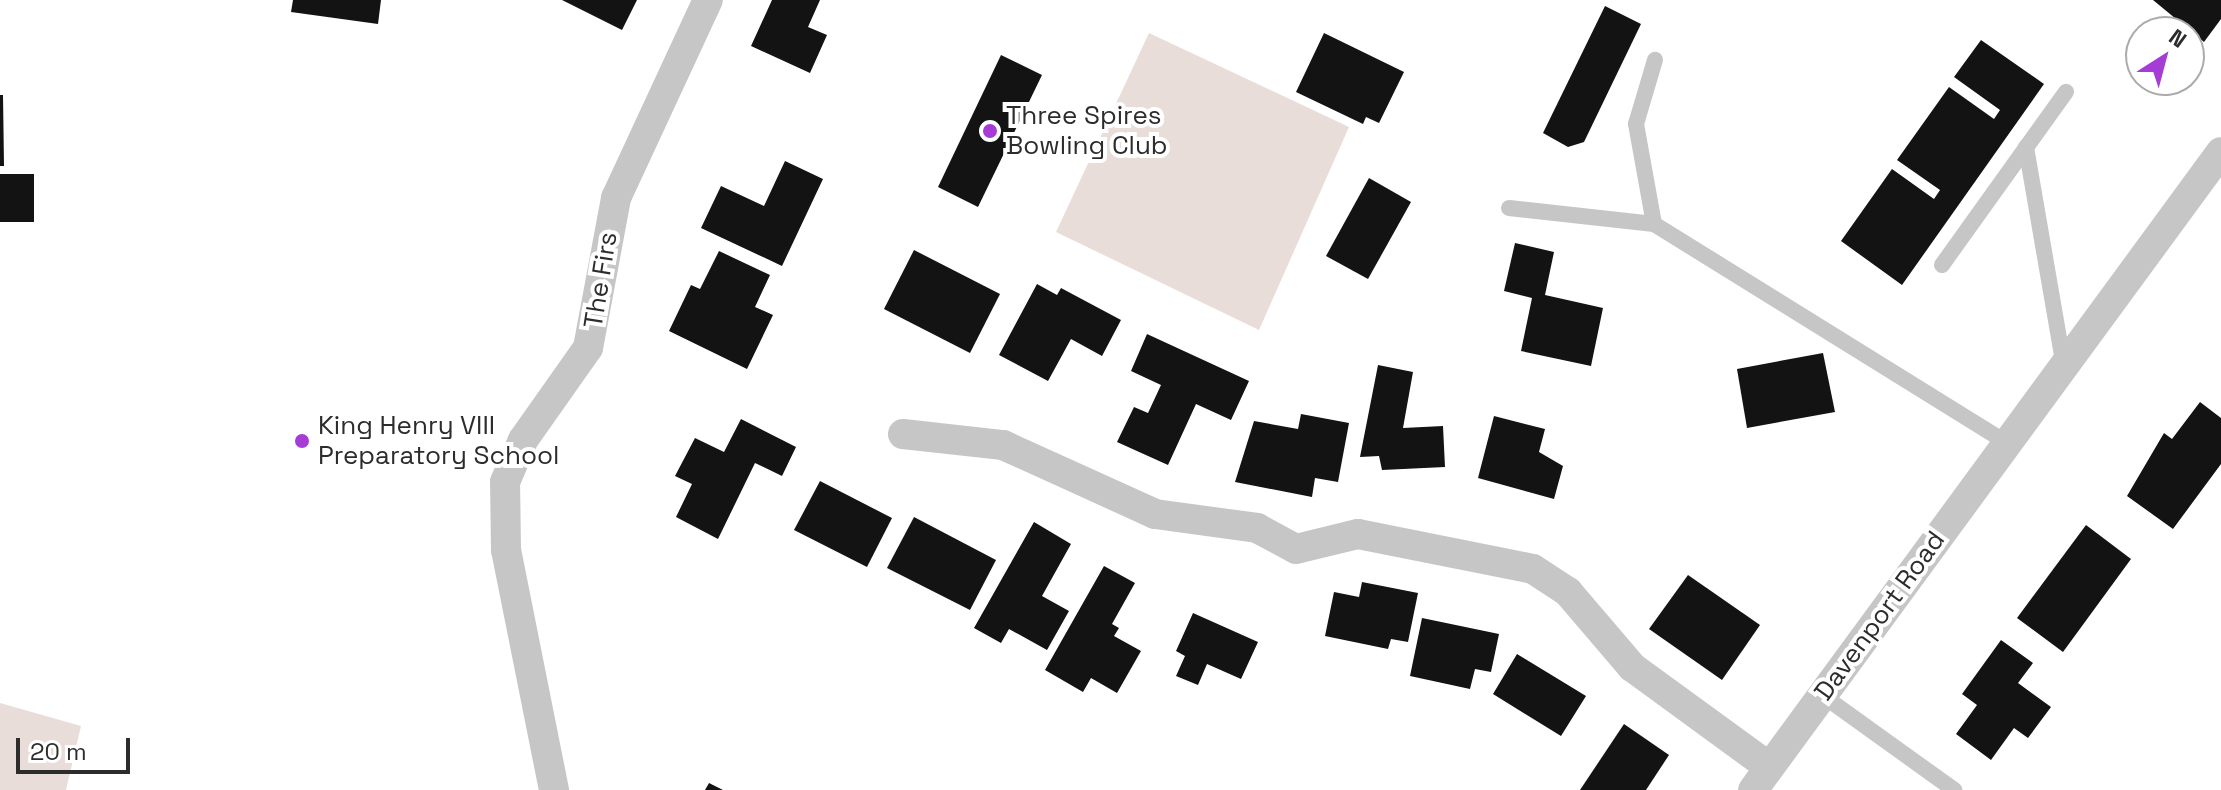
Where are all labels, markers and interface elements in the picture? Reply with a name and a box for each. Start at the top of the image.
north arrow [2125,16,2205,96]
text: N [2164,23,2192,54]
place label: Three Spires Bowling Club [1006,100,1168,162]
marker: Three Spires Bowling Club [981,122,999,140]
street label: The Firs [578,230,624,330]
place label: King Henry VIII Preparatory School [318,410,559,472]
marker: King Henry VIII Preparatory School [293,432,311,450]
street label: Davenport Road [1808,525,1952,707]
scale bar [20,722,134,772]
text: 20 m [30,736,87,767]

